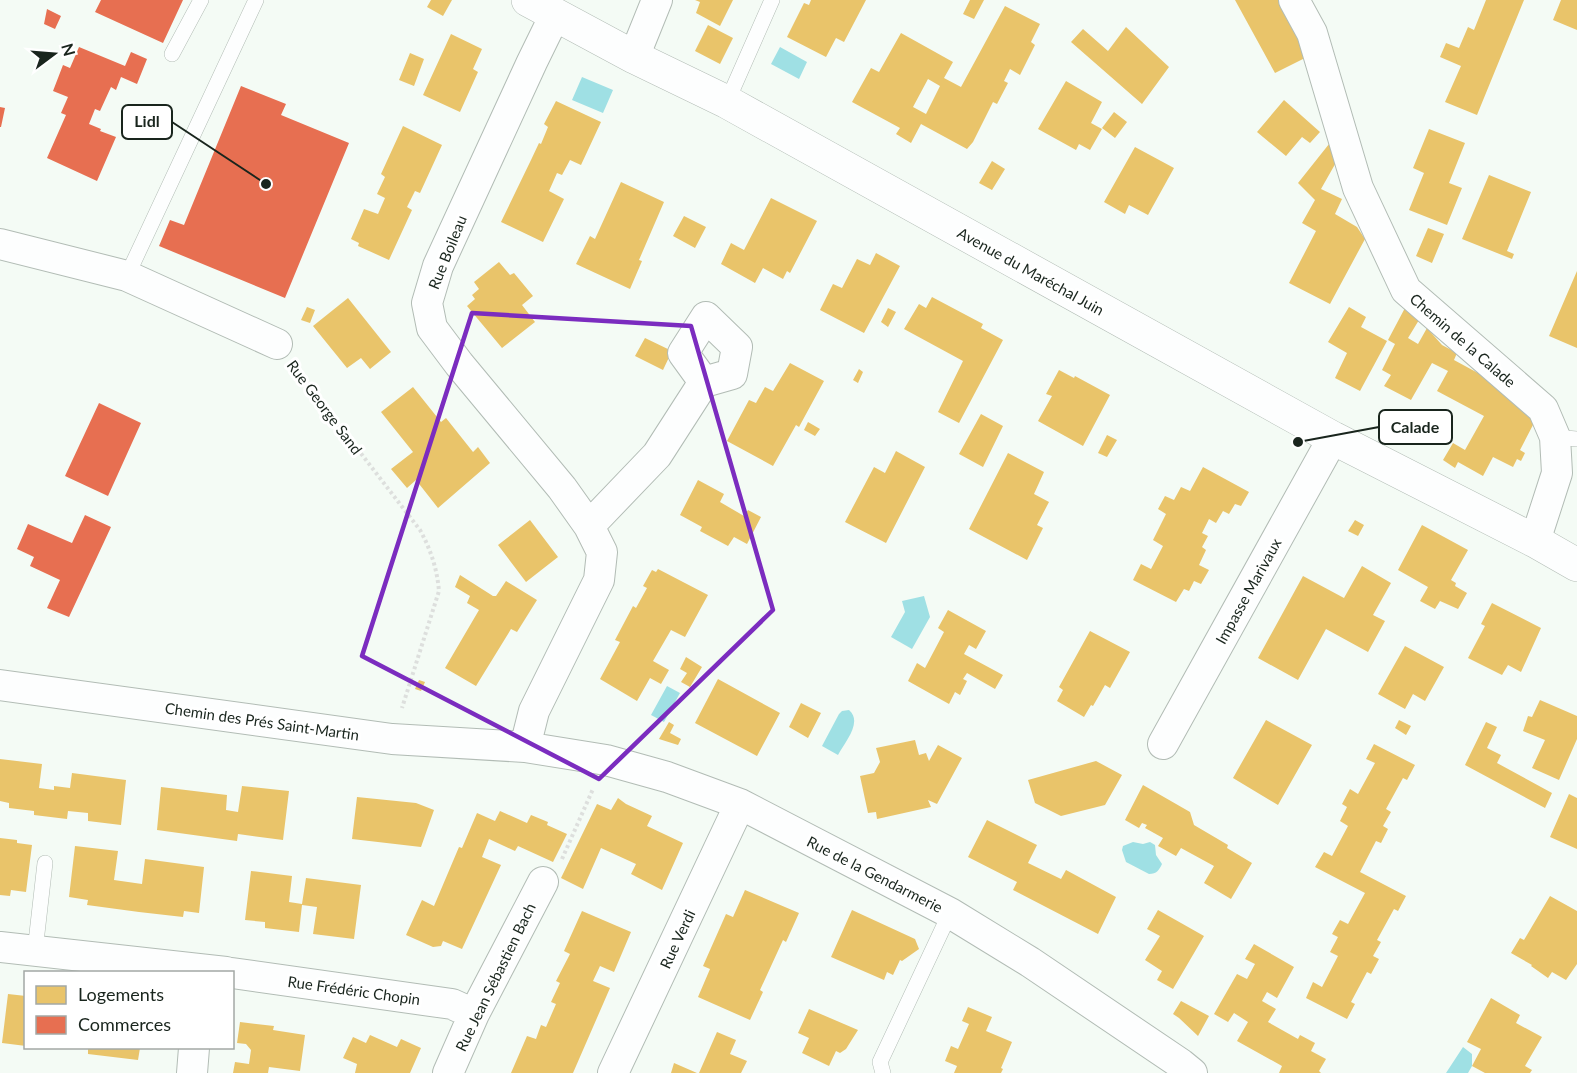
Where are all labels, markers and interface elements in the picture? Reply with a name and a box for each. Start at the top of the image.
north arrow [24,24,84,84]
text: N [58,41,80,58]
callout: Lidl [122,105,172,139]
text: Lidl [134,111,160,130]
street label: Rue Boileau [424,212,470,292]
street label: Avenue du Maréchal Juin [955,223,1107,319]
street label: Chemin de la Calade [1406,289,1520,391]
street label: Rue George Sand [284,356,366,458]
callout: Calade [1379,410,1452,444]
text: Calade [1391,417,1440,436]
street label: Impasse Marivaux [1211,535,1285,647]
street label: Chemin des Prés Saint-Martin [164,698,360,744]
street label: Rue de la Gendarmerie [804,832,946,916]
street label: Rue Jean Sébastien Bach [451,900,539,1054]
street label: Rue Verdi [656,907,698,971]
legend [24,971,234,1049]
street label: Rue Frédéric Chopin [287,972,421,1008]
text: Logements [78,983,164,1005]
text: Commerces [78,1013,171,1035]

